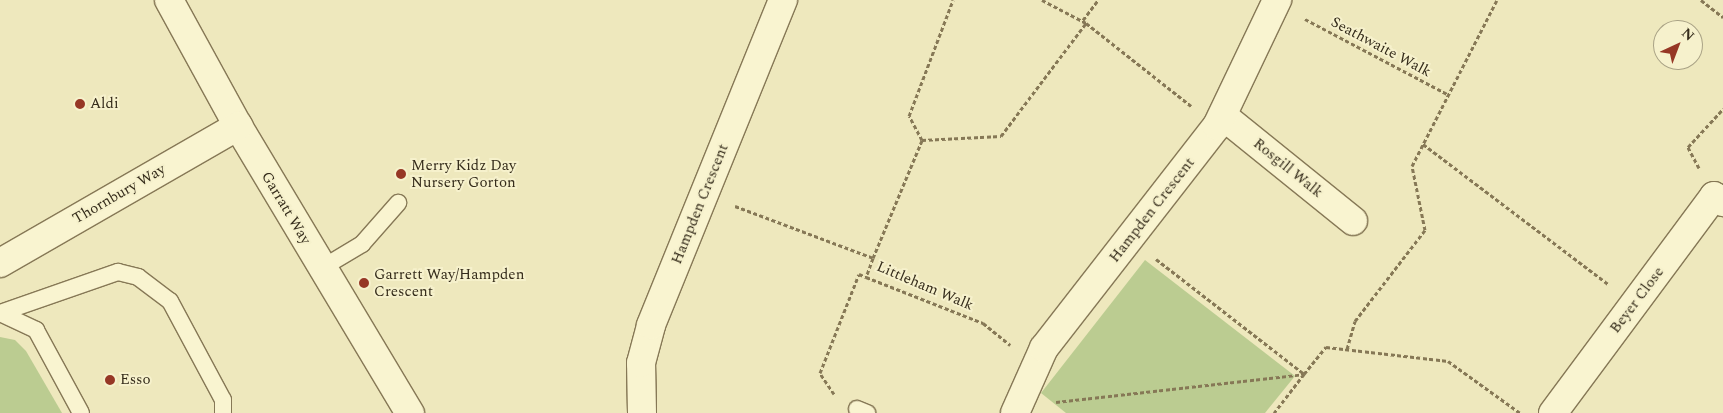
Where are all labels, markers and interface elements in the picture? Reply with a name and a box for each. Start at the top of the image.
street label: Seathwaite Walk [1328,13,1434,81]
north arrow [1653,20,1703,70]
text: N [1677,23,1699,46]
place label: Aldi [90,95,119,113]
marker: Aldi [74,98,86,110]
street label: Rosgill Walk [1250,134,1326,202]
street label: Hampden Crescent [668,141,732,267]
street label: Hampden Crescent [1105,154,1199,266]
place label: Merry Kidz Day Nursery Gorton [411,156,516,191]
street label: Thornbury Way [69,160,169,228]
street label: Garratt Way [257,168,315,248]
marker: Merry Kidz Day Nursery Gorton [395,168,407,180]
street label: Littleham Walk [874,257,976,315]
street label: Beyer Close [1606,263,1668,337]
place label: Garrett Way/Hampden Crescent [374,265,524,300]
marker: Garrett Way/Hampden Crescent [358,277,370,289]
place label: Esso [120,371,151,389]
marker: Esso [104,374,116,386]

